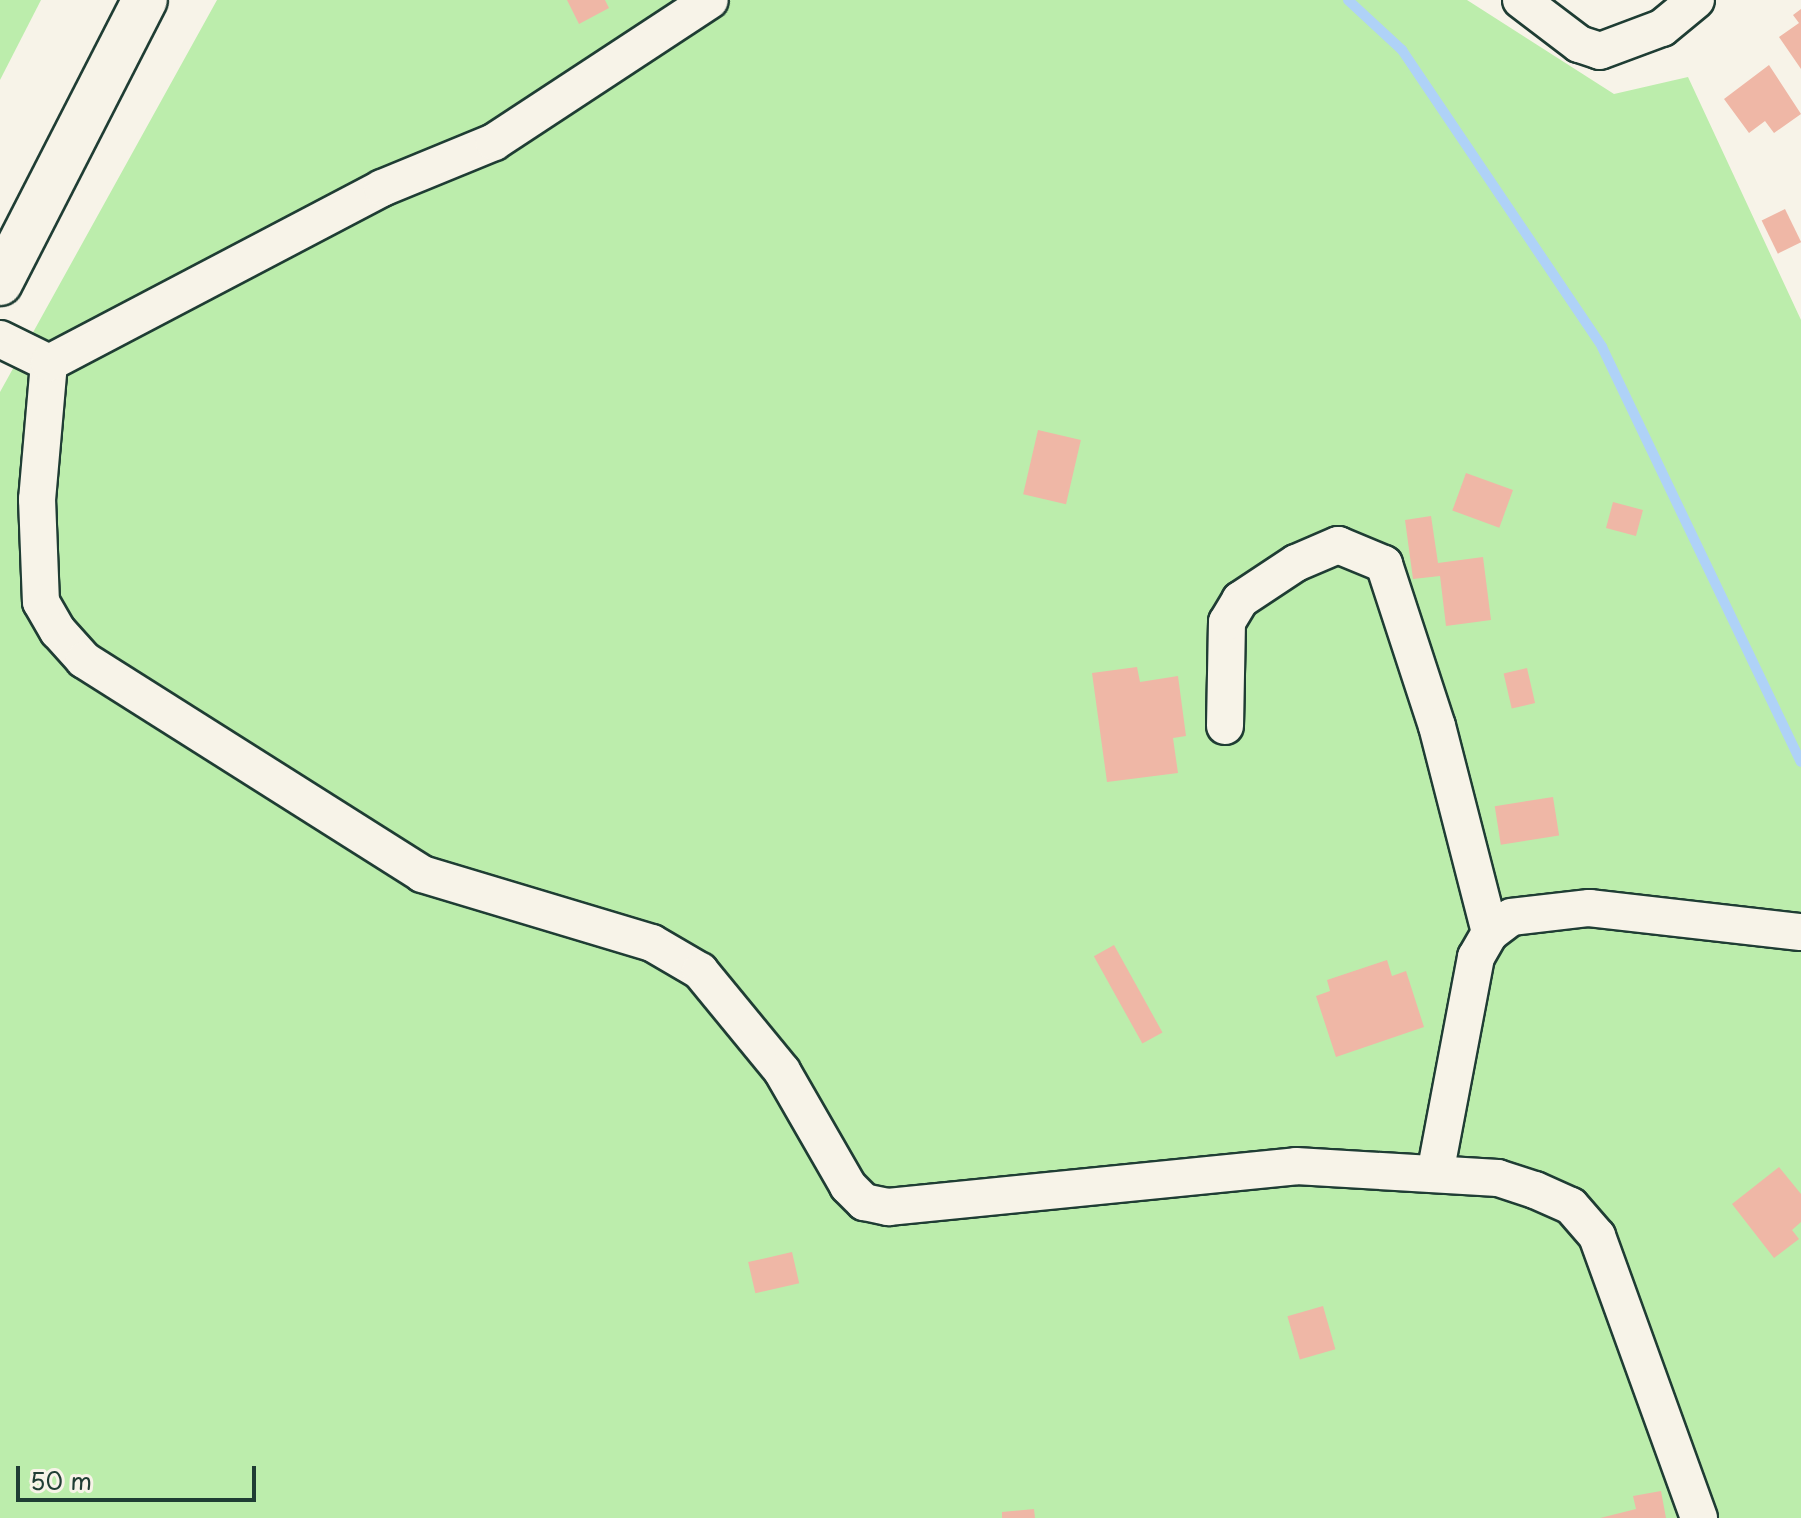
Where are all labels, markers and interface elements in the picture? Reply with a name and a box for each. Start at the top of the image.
scale bar [20,1450,260,1500]
text: 50 m [30,1462,92,1498]

